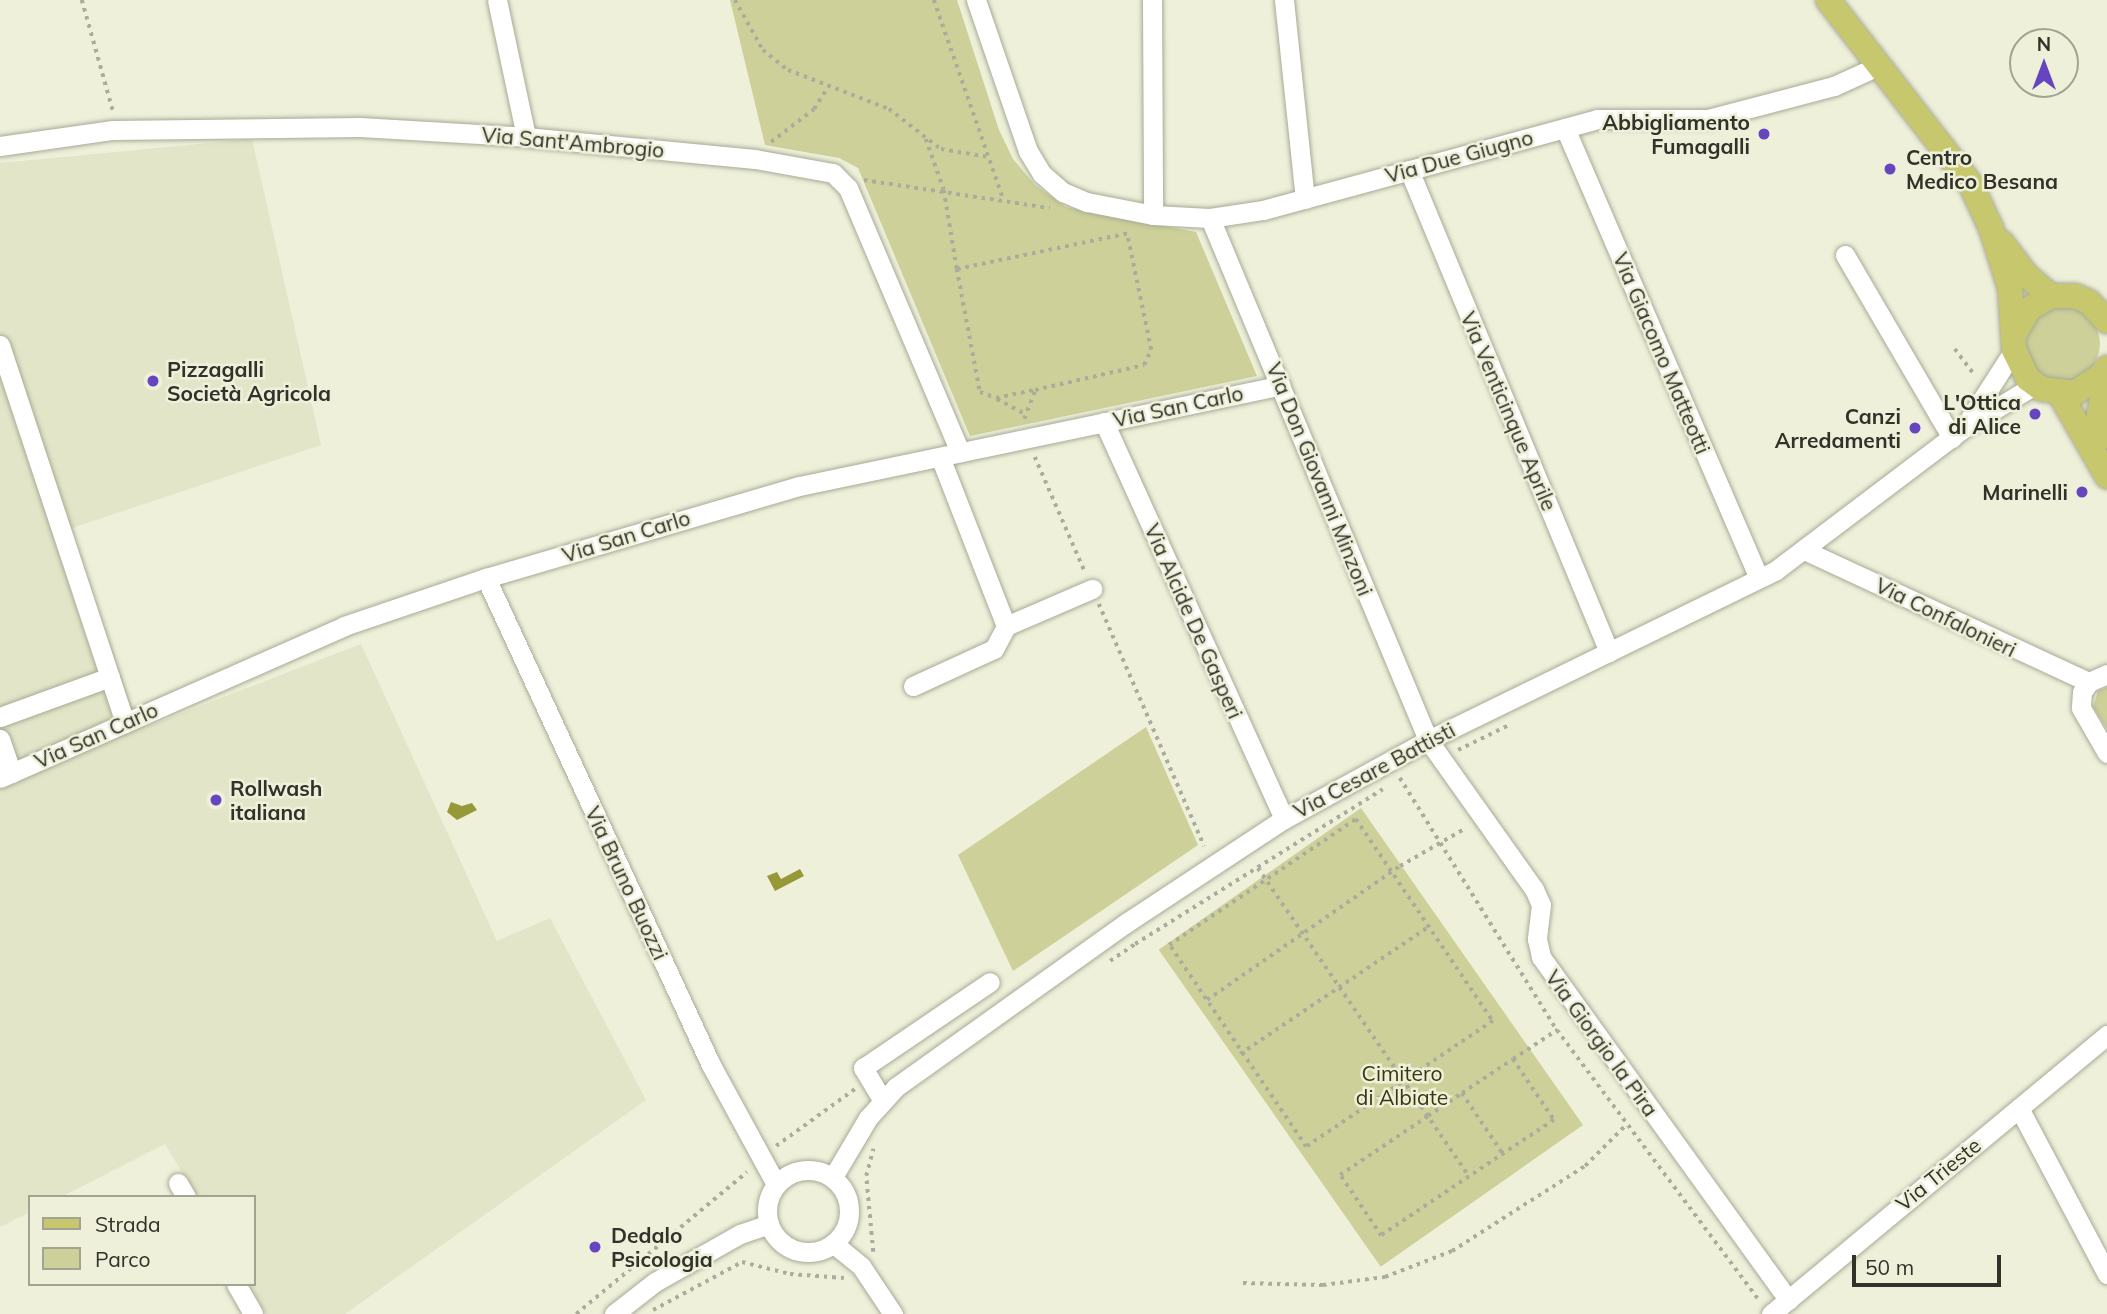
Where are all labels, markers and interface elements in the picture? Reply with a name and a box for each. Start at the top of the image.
north arrow [2009,28,2079,98]
text: N [2037,32,2051,56]
place label: Abbigliamento Fumagalli [1602,109,1750,159]
street label: Via Sant'Ambrogio [481,121,665,163]
street label: Via Due Giugno [1382,124,1536,188]
marker: Abbigliamento Fumagalli [1756,126,1772,142]
place label: Centro Medico Besana [1906,144,2058,194]
marker: Centro Medico Besana [1880,159,1900,179]
street label: Via Giacomo Matteotti [1608,248,1716,458]
street label: Via Venticinque Aprile [1456,308,1562,514]
place label: Pizzagalli Società Agricola [167,356,331,406]
street label: Via Don Giovanni Minzoni [1262,359,1378,599]
marker: Pizzagalli Società Agricola [145,373,161,389]
street label: Via San Carlo [1111,380,1245,432]
place label: L'Ottica di Alice [1943,389,2021,439]
place label: Canzi Arredamenti [1775,403,1901,453]
marker: L'Ottica di Alice [2027,406,2043,422]
marker: Canzi Arredamenti [1907,420,1923,436]
place label: Marinelli [1982,479,2068,505]
marker: Marinelli [2074,484,2090,500]
street label: Via San Carlo [559,505,693,567]
street label: Via Alcide De Gasperi [1140,520,1248,722]
street label: Via Confalonieri [1871,572,2021,662]
street label: Via San Carlo [30,697,162,773]
street label: Via Cesare Battisti [1289,717,1459,823]
place label: Rollwash italiana [230,775,322,825]
marker: Rollwash italiana [208,792,224,808]
street label: Via Bruno Buozzi [580,802,674,964]
street label: Via Giorgio la Pira [1541,965,1663,1121]
park label: Cimitero di Albiate [1356,1060,1448,1110]
street label: Via Trieste [1890,1132,1986,1216]
legend [28,1195,256,1286]
text: Strada [95,1211,161,1237]
place label: Dedalo Psicologia [611,1222,713,1272]
marker: Dedalo Psicologia [585,1237,605,1257]
scale bar [1855,1240,2004,1284]
text: Parco [95,1246,150,1272]
text: 50 m [1865,1254,1914,1280]

